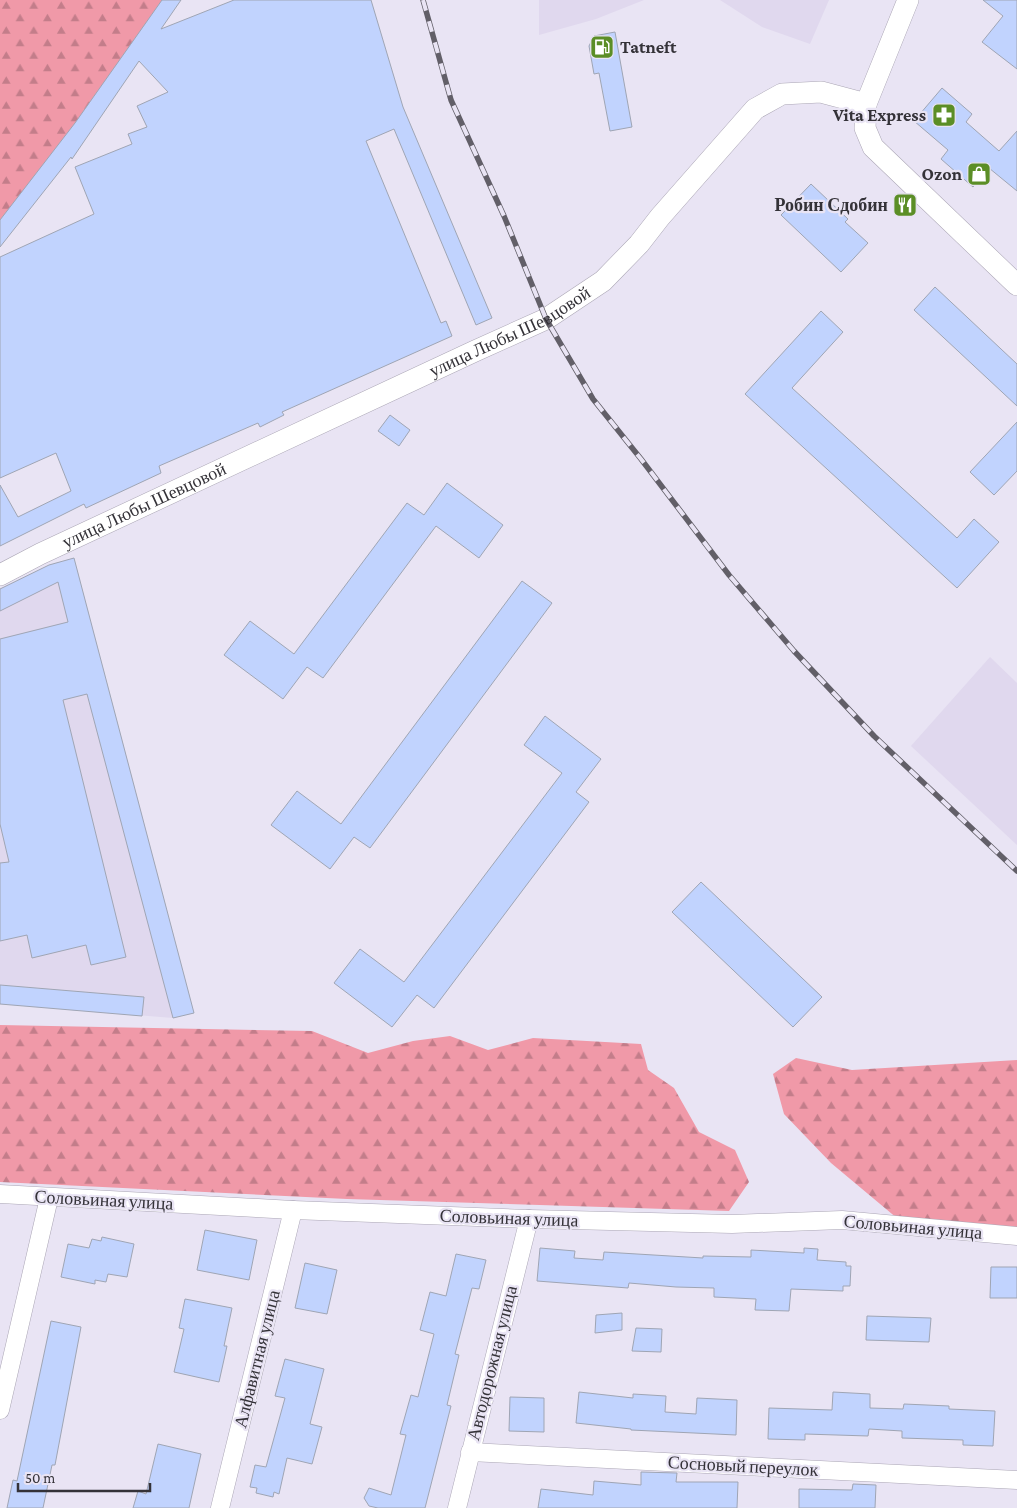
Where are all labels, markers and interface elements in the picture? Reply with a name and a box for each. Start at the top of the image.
fuel station icon: Tatneft [589,34,615,60]
place label: Tatneft [620,37,677,57]
pharmacy icon: Vita Express [931,102,957,128]
place label: Vita Express [832,105,926,125]
shop icon: Ozon [966,161,992,187]
place label: Ozon [922,164,963,184]
restaurant icon: Робин Сдобин [892,192,918,218]
place label: Робин Сдобин [774,195,888,215]
street label: улица Любы Шевцовой [426,282,594,381]
street label: улица Любы Шевцовой [59,458,229,552]
street label: Соловьиная улица [34,1186,174,1214]
street label: Соловьиная улица [439,1206,579,1230]
street label: Соловьиная улица [843,1211,983,1243]
street label: Автодорожная улица [463,1283,521,1443]
street label: Алфавитная улица [230,1288,284,1430]
street label: Сосновый переулок [667,1452,819,1480]
scale bar [18,1460,150,1492]
text: 50 m [25,1470,55,1486]

